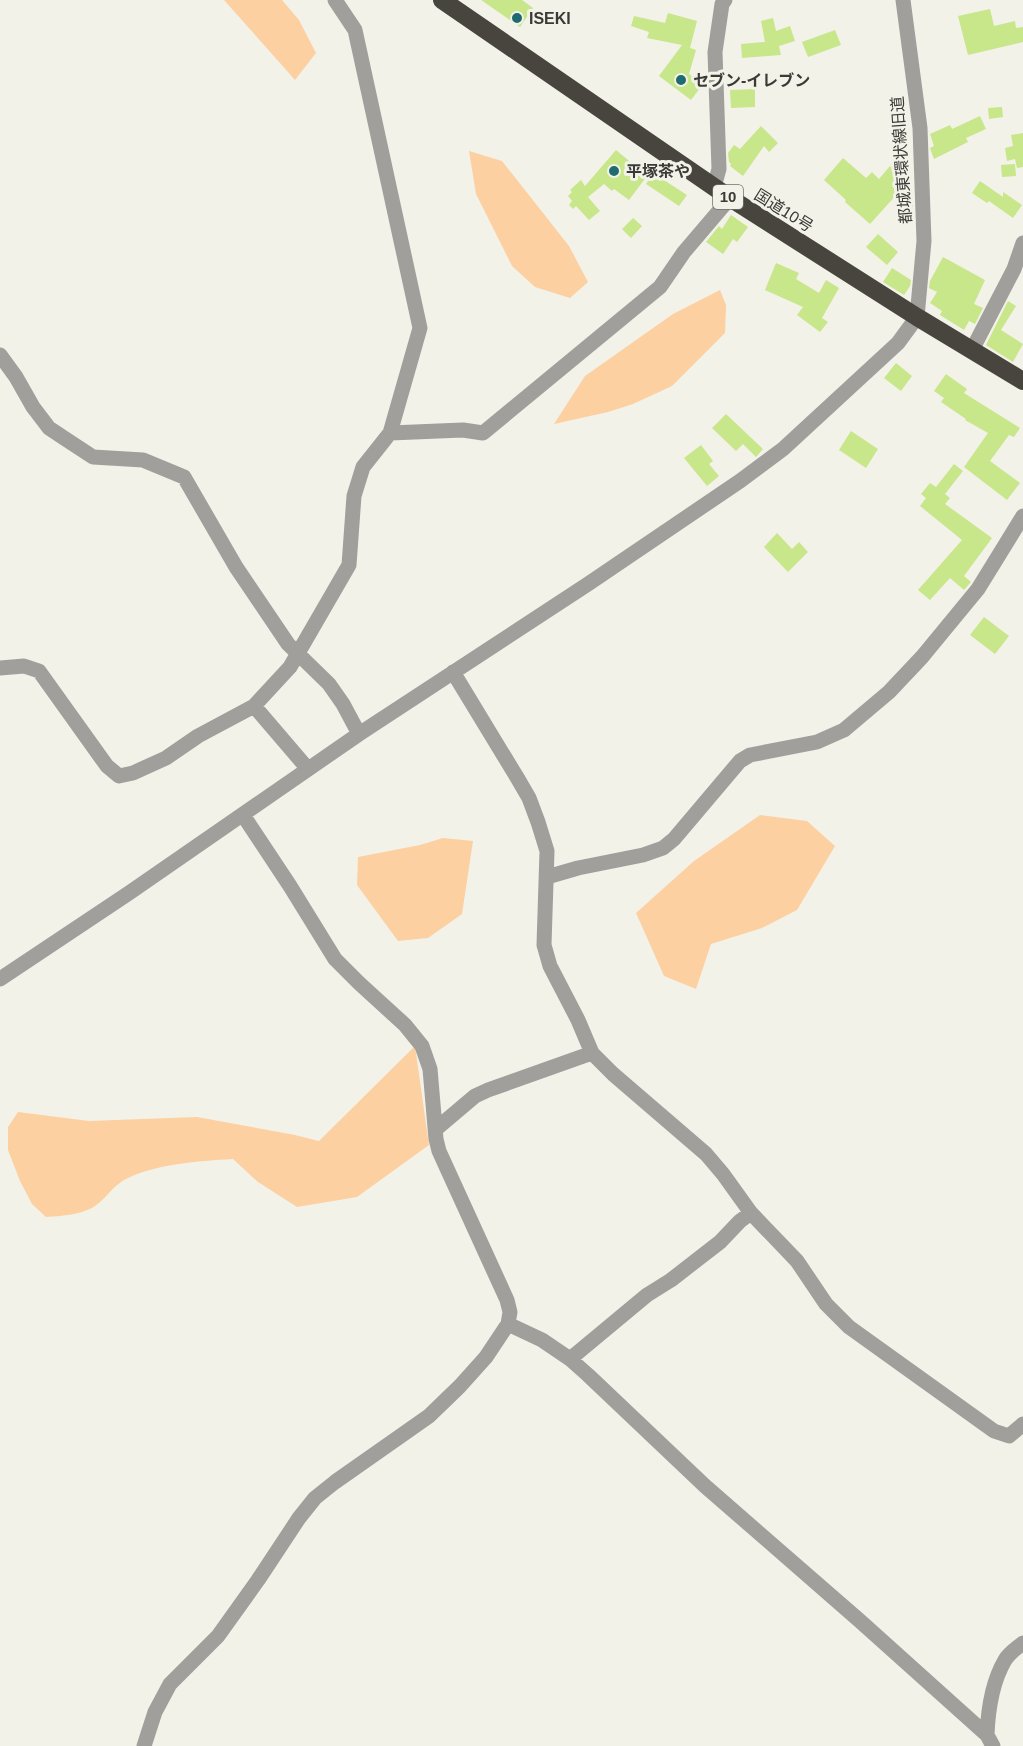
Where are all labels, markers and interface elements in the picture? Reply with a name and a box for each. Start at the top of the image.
place label: ISEKI [529,10,571,27]
marker: ISEKI [510,11,524,25]
place label: セブン-イレブン [693,72,810,89]
marker: セブン-イレブン [674,73,688,87]
street label: 都城東環状線旧道 [889,96,914,224]
place label: 平塚茶や [626,163,690,180]
marker: 平塚茶や [607,164,621,178]
road number: 10 [713,185,743,209]
street label: 国道10号 [751,186,816,235]

